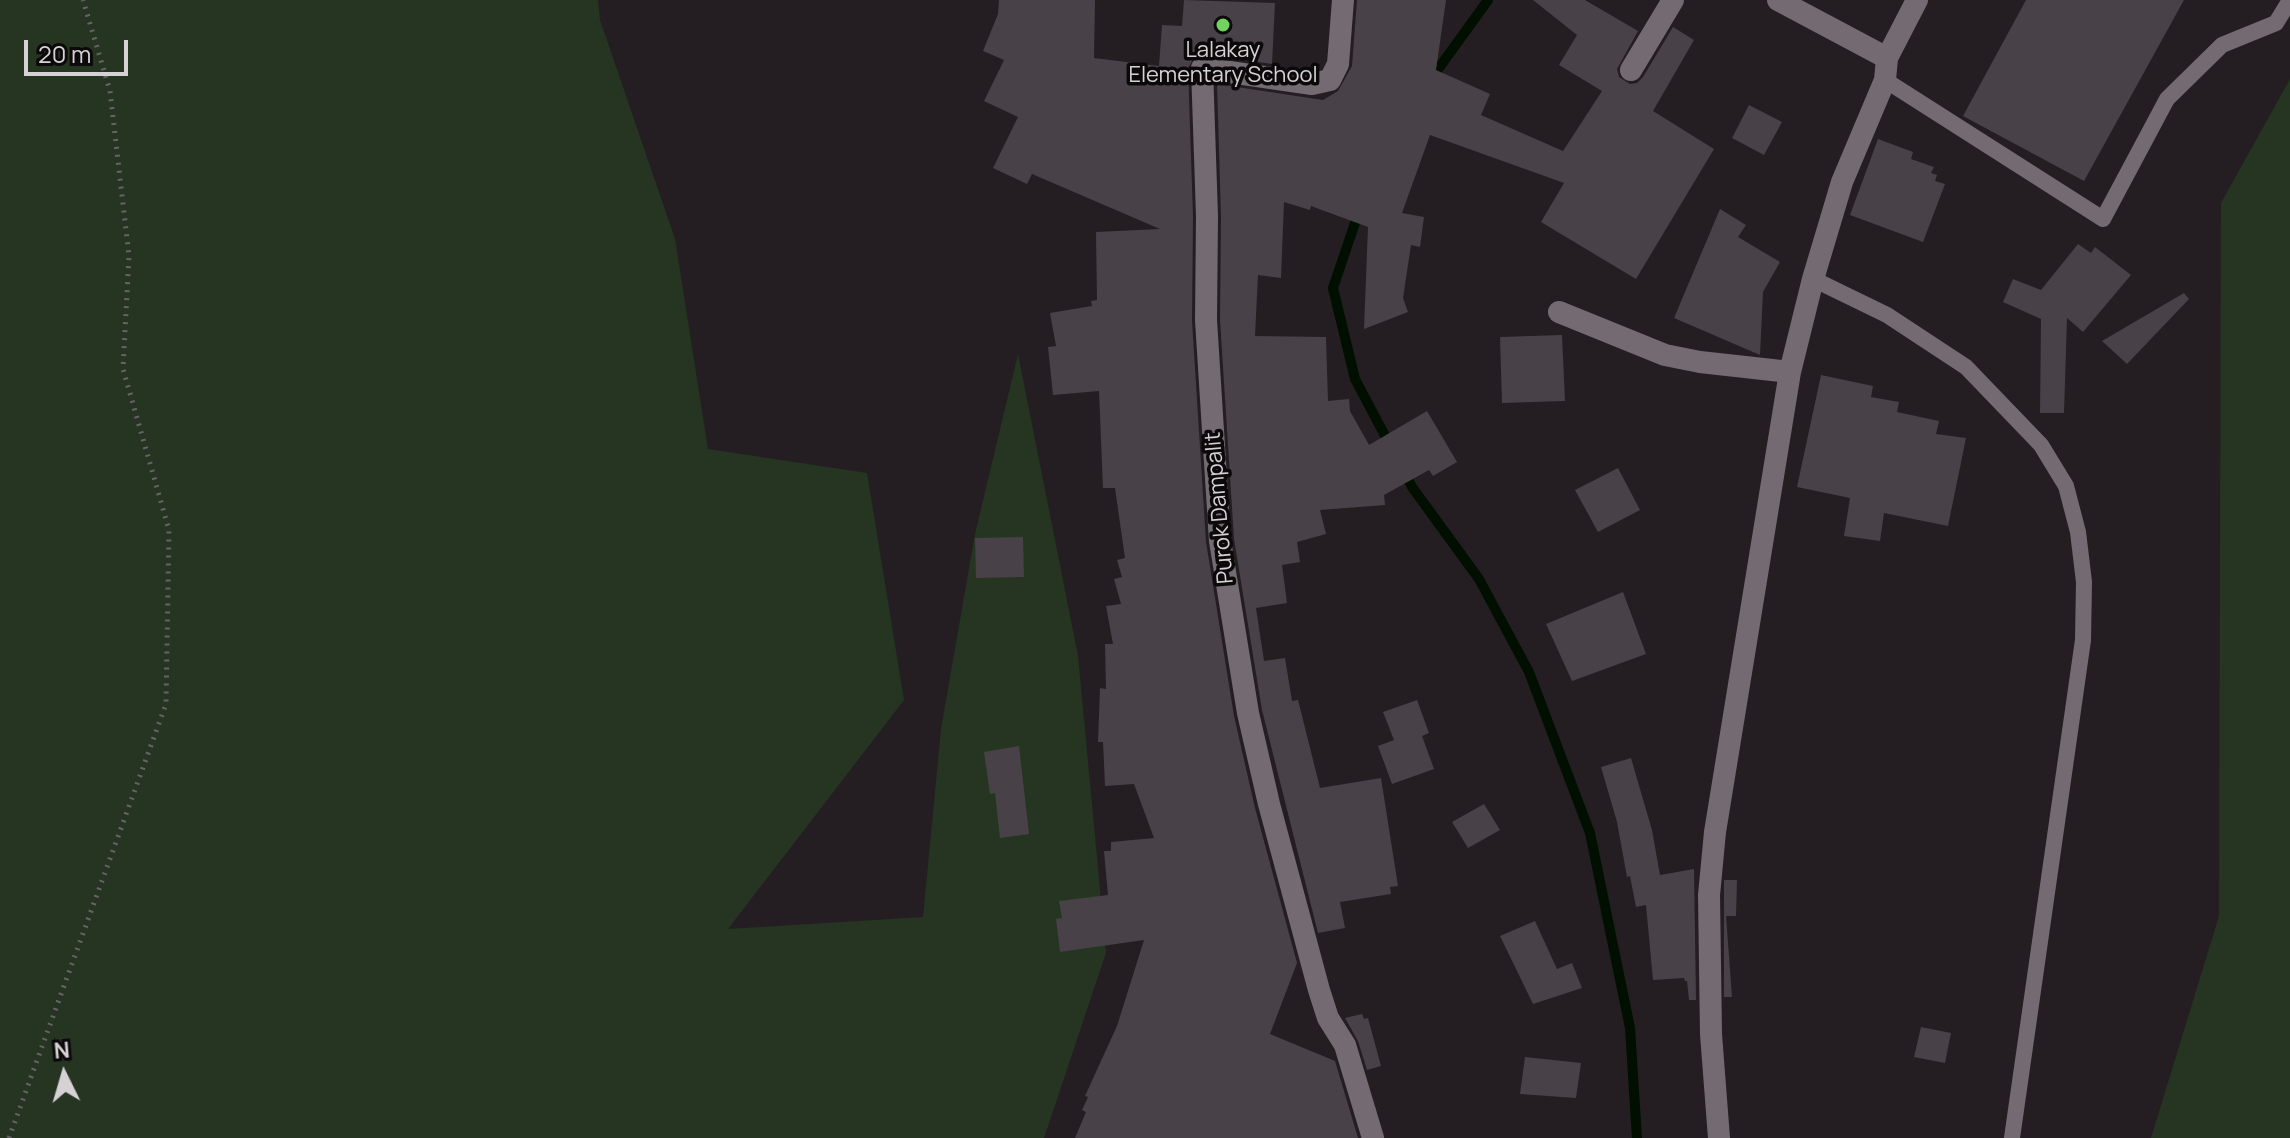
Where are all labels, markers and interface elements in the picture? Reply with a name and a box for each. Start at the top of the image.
marker: Lalakay Elementary School [1214,16,1232,34]
scale bar [28,24,132,74]
text: 20 m [38,37,91,70]
place label: Lalakay Elementary School [1128,38,1318,90]
street label: Purok Dampalit [1200,431,1240,585]
north arrow [24,1034,104,1114]
text: N [53,1034,71,1066]

